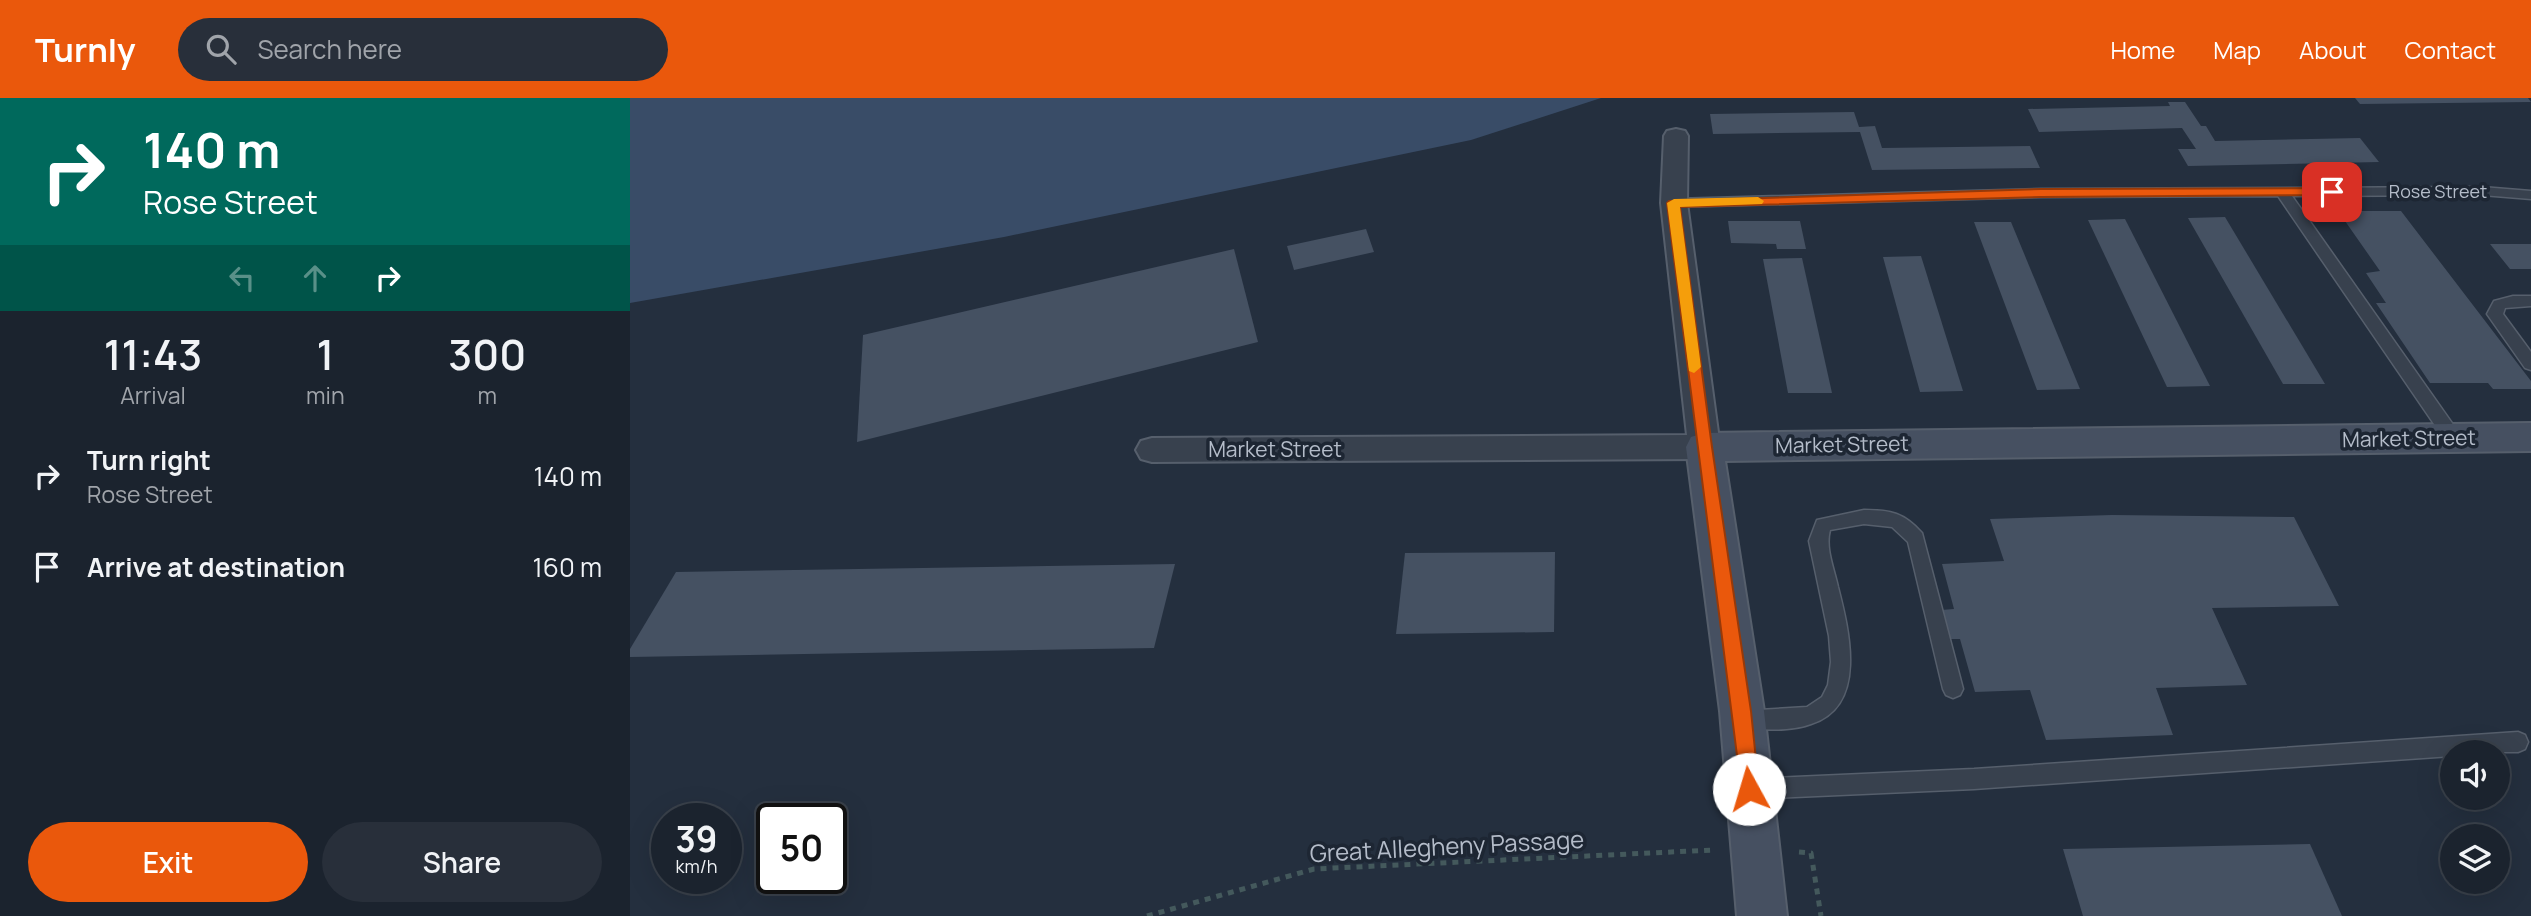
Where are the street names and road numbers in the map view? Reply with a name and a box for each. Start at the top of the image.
street label: Rose Street [2389,179,2487,203]
street label: Market Street [2342,423,2476,453]
street label: Market Street [1775,429,1909,459]
street label: Market Street [1208,435,1342,463]
street label: Great Allegheny Passage [1309,822,1585,869]

